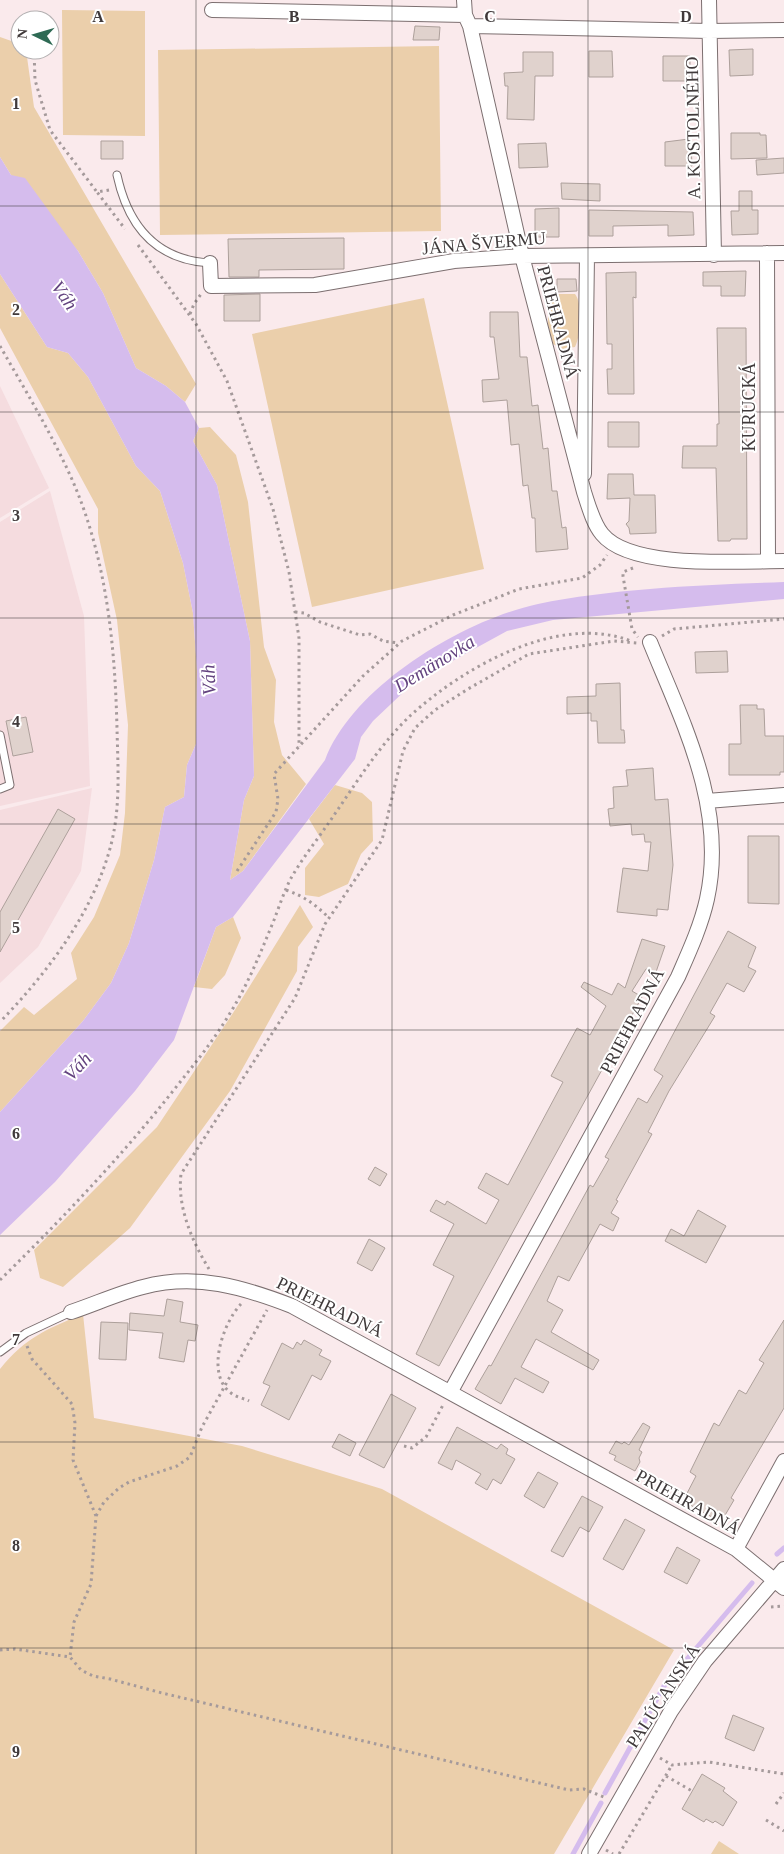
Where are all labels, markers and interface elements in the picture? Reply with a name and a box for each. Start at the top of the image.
text: A [92,8,104,25]
text: B [289,8,300,25]
text: C [484,8,496,25]
text: D [680,8,692,25]
north arrow [10,10,60,60]
text: N [15,28,30,40]
street label: A. KOSTOLNÉHO [681,57,704,200]
text: 1 [12,95,20,112]
street label: JÁNA ŠVERMU [421,227,547,258]
street label: PRIEHRADNÁ [533,263,584,381]
water label: Váh [47,277,82,314]
text: 2 [12,301,20,318]
street label: KURUCKÁ [738,362,759,452]
text: 3 [12,507,20,524]
water label: Demänovka [389,630,478,697]
water label: Váh [197,664,220,696]
text: 4 [12,713,20,730]
text: 5 [12,919,20,936]
street label: PRIEHRADNÁ [595,965,668,1077]
water label: Váh [59,1048,95,1085]
text: 6 [12,1125,20,1142]
street label: PRIEHRADNÁ [273,1272,387,1341]
text: 7 [12,1331,20,1348]
street label: PRIEHRADNÁ [632,1464,744,1539]
text: 8 [12,1537,20,1554]
street label: PALÚČANSKÁ [621,1640,704,1752]
text: 9 [12,1743,20,1760]

